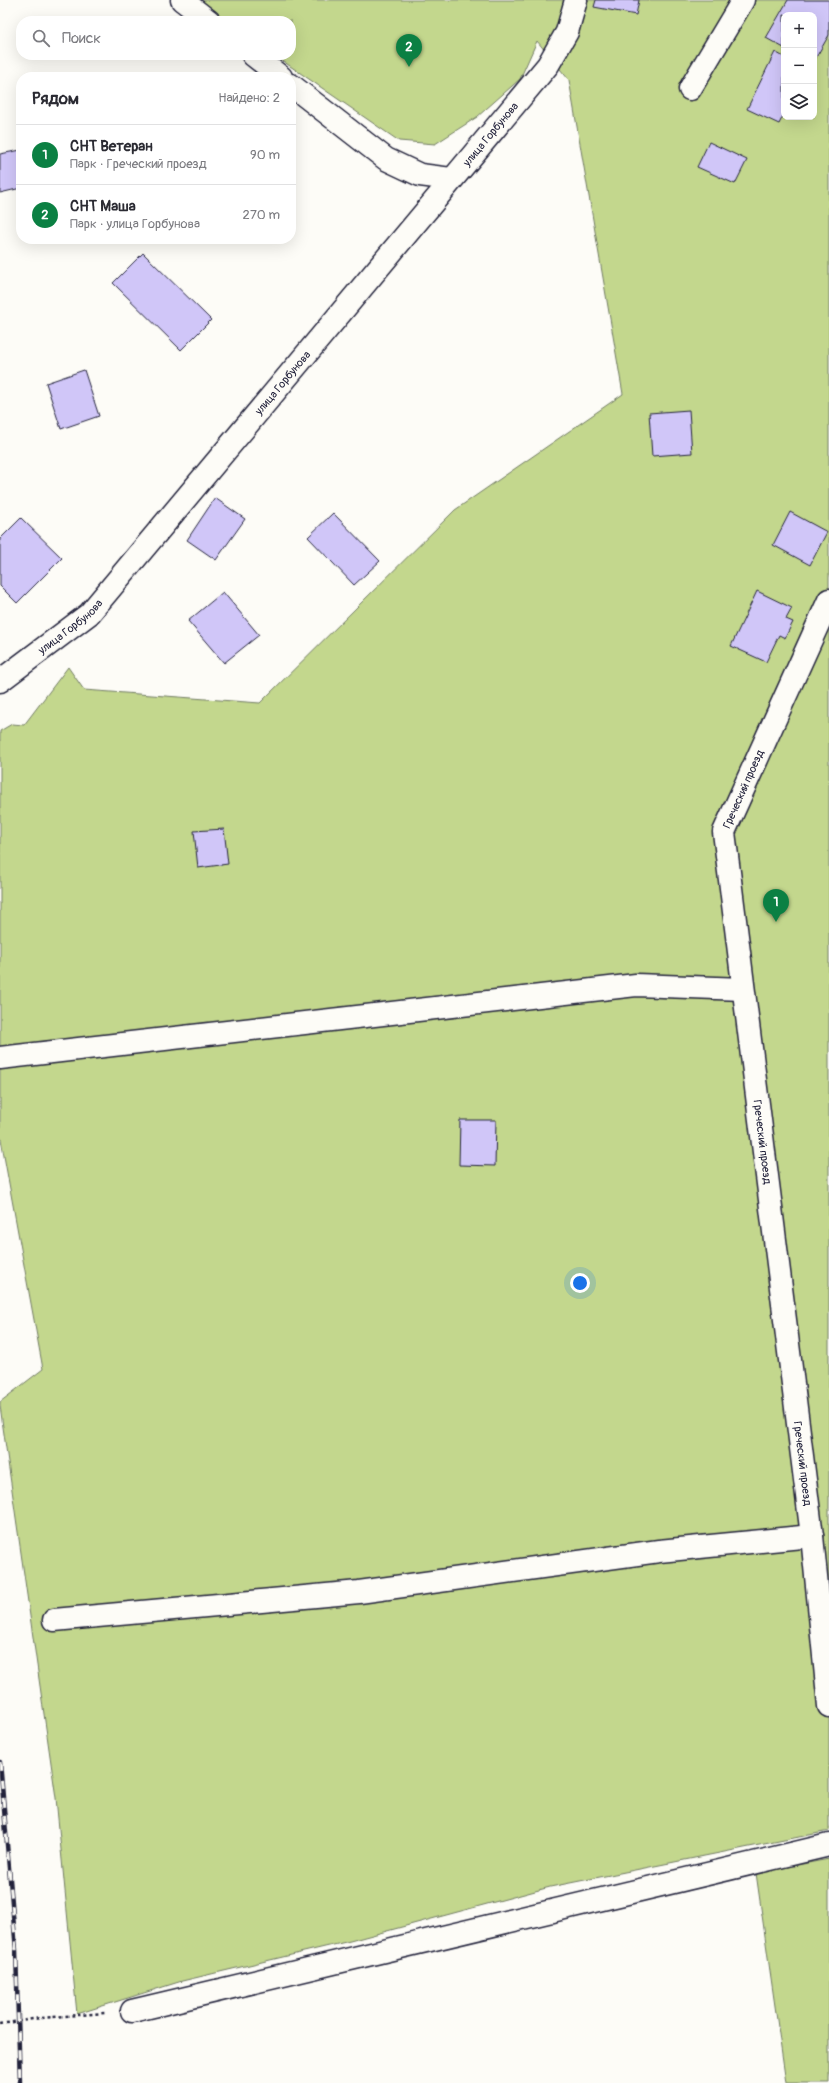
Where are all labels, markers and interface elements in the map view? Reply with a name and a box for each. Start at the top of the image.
map controls [781,12,817,120]
button: + [781,12,817,48]
search box [16,16,296,60]
icon: search [30,27,52,49]
text: Поиск [62,29,101,48]
pin: 2 [396,34,422,67]
button: − [781,48,817,84]
button: layers [781,84,817,120]
text: Рядом [32,88,79,109]
text: Найдено: 2 [218,90,280,106]
street label: улица Горбунова [460,100,521,170]
text: СНТ Ветеран [70,137,153,156]
text: 1 [42,147,48,163]
text: 90 m [250,147,280,163]
text: Парк · Греческий проезд [70,156,207,172]
text: СНТ Маша [70,197,136,216]
text: 2 [41,207,49,223]
text: 270 m [243,207,280,223]
text: Парк · улица Горбунова [70,216,200,232]
street label: улица Горбунова [252,348,313,418]
street label: улица Горбунова [35,597,105,657]
street label: Греческий проезд [720,748,767,831]
pin: 1 [763,889,789,922]
street label: Греческий проезд [751,1099,774,1185]
your location [570,1273,590,1293]
street label: Греческий проезд [791,1421,814,1507]

